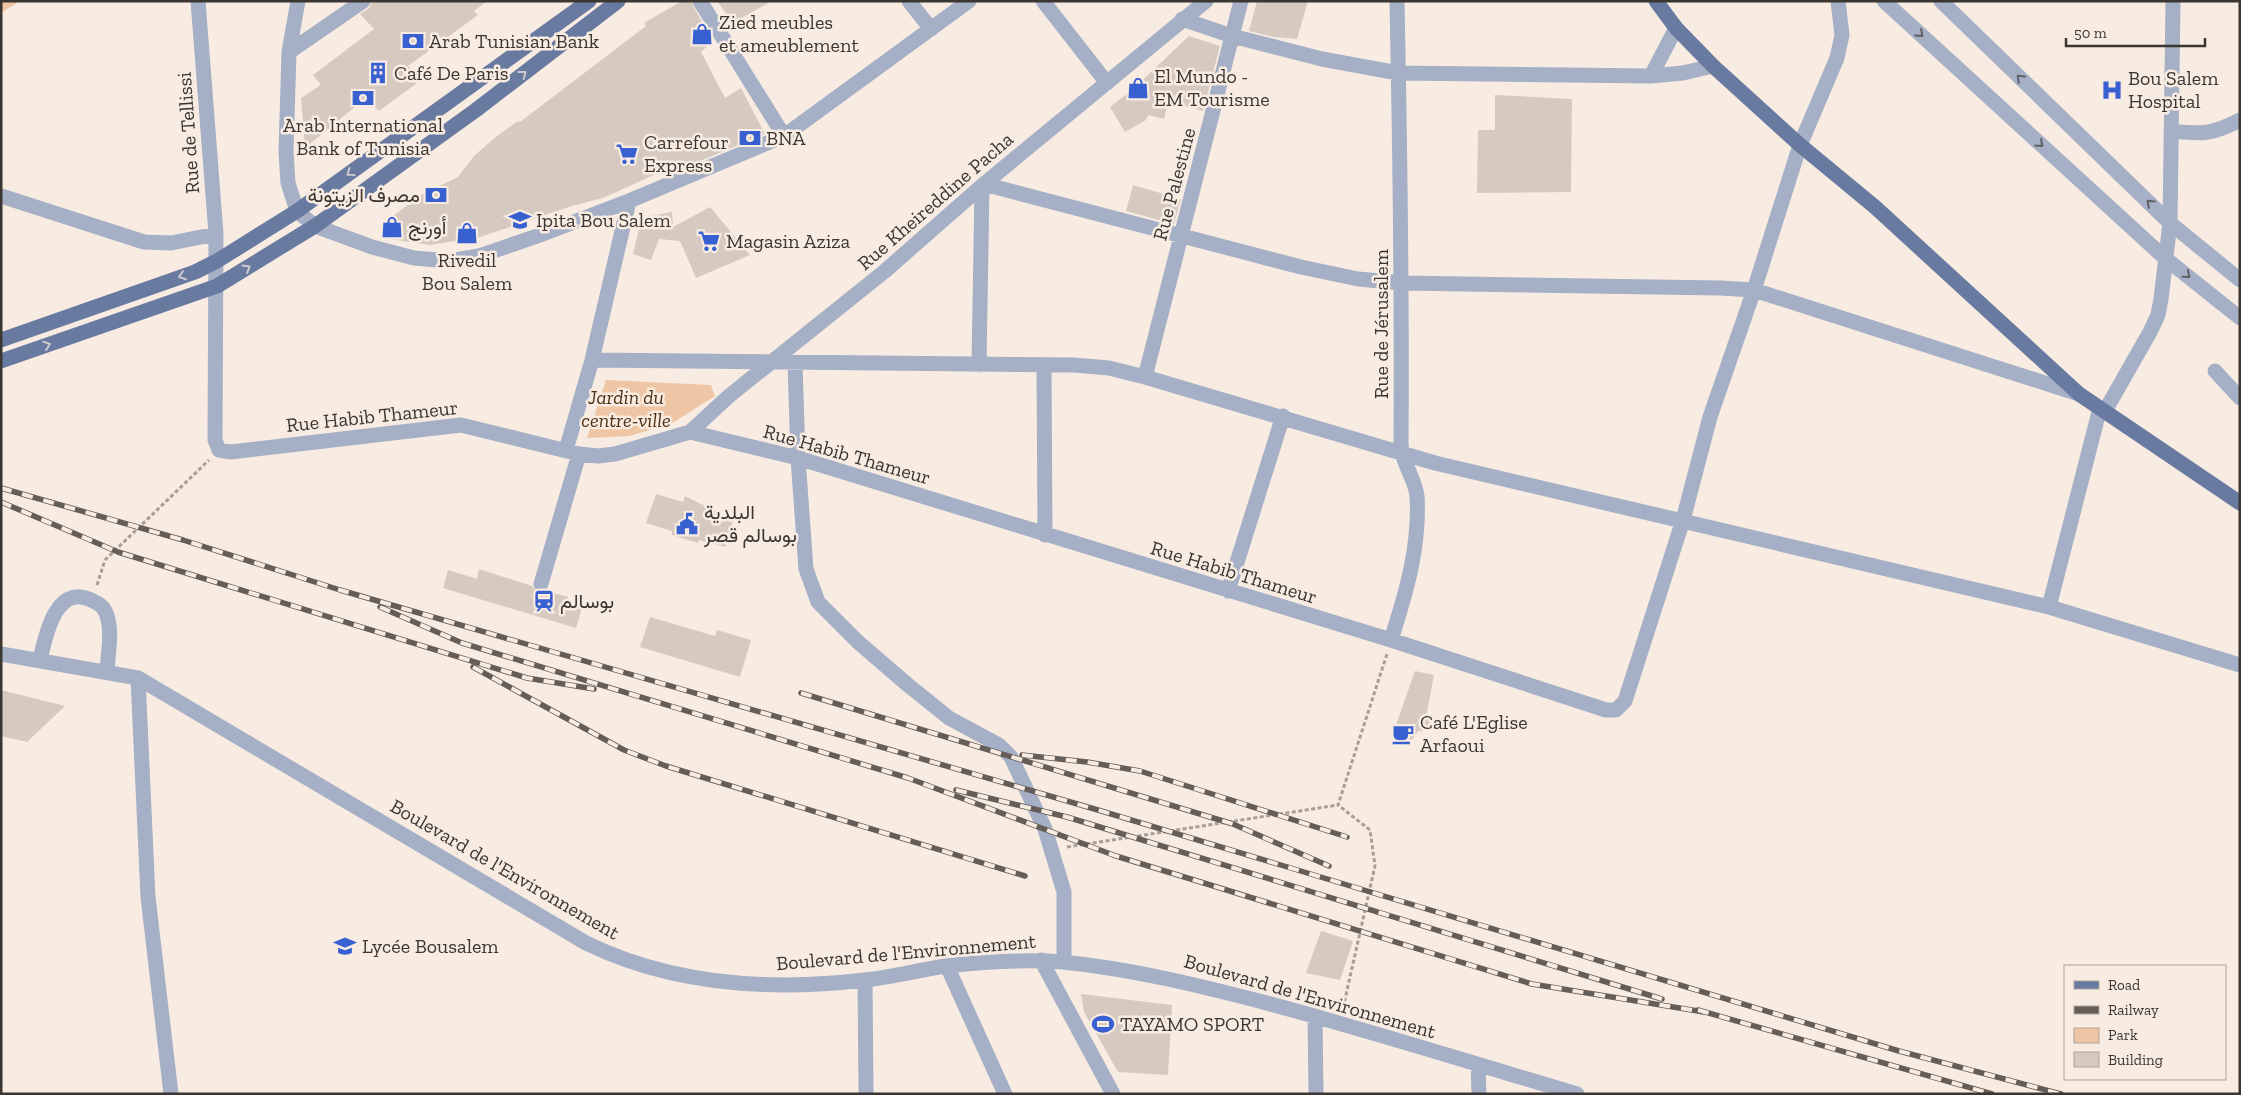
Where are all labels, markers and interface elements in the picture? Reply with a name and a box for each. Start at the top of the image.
place label: Zied meubles et ameublement [719,10,859,57]
scale bar [2066,15,2205,47]
shop icon: Zied meubles et ameublement [689,21,715,47]
text: 50 m [2074,24,2107,42]
bank icon: Arab Tunisian Bank [400,28,426,54]
one-way arrow [1914,28,1923,37]
place label: Arab Tunisian Bank [429,29,600,53]
building icon: Café De Paris [365,60,391,86]
place label: Café De Paris [394,61,509,85]
place label: El Mundo - EM Tourisme [1154,64,1270,111]
place label: Bou Salem Hospital [2128,66,2219,113]
street label: Rue de Tellissi [172,71,204,195]
one-way arrow [517,71,526,79]
shop icon: El Mundo - EM Tourisme [1125,75,1151,101]
one-way arrow [2017,75,2026,84]
hospital icon: Bou Salem Hospital [2099,77,2125,103]
bank icon: Arab International Bank of Tunisia [350,85,376,111]
place label: Arab International Bank of Tunisia [283,113,443,160]
bank icon: BNA [737,125,763,151]
street label: Rue Palestine [1147,125,1201,243]
place label: BNA [766,126,806,150]
street label: Rue Kheireddine Pacha [852,127,1018,275]
place label: Carrefour Express [644,130,729,177]
one-way arrow [2034,138,2043,147]
supermarket icon: Carrefour Express [614,141,640,167]
one-way arrow [347,167,356,175]
bank icon: مصرف الزيتونة [423,182,449,208]
place label: مصرف الزيتونة [307,183,420,208]
one-way arrow [2146,200,2155,209]
school or university icon: Ipita Bou Salem [507,207,533,233]
place label: Ipita Bou Salem [536,208,671,232]
shop icon: أورنج [379,214,405,240]
place label: أورنج [408,215,447,241]
shop icon: Rivedil Bou Salem [454,220,480,246]
supermarket icon: Magasin Aziza [696,228,722,254]
place label: Magasin Aziza [726,229,851,253]
place label: Rivedil Bou Salem [422,248,513,295]
street label: Rue de Jérusalem [1369,248,1393,399]
one-way arrow [242,264,251,274]
one-way arrow [179,270,187,280]
one-way arrow [2181,270,2190,278]
one-way arrow [43,341,51,351]
park label: Jardin du centre-ville [581,385,671,432]
street label: Rue Habib Thameur [285,395,459,437]
street label: Rue Habib Thameur [761,419,933,489]
place label: البلدية بوسالم قصر [703,500,797,548]
public building icon: البلدية بوسالم قصر [674,511,700,537]
street label: Rue Habib Thameur [1148,535,1320,609]
station icon: بوسالم [531,588,557,614]
place label: بوسالم [560,589,614,614]
place label: Café L'Eglise Arfaoui [1420,710,1528,757]
cafe icon: Café L'Eglise Arfaoui [1390,721,1416,747]
street label: Boulevard de l'Environnement [386,793,624,945]
street label: Boulevard de l'Environnement [775,929,1037,975]
school or university icon: Lycée Bousalem [332,933,358,959]
place label: Lycée Bousalem [362,934,499,958]
street label: Boulevard de l'Environnement [1181,949,1439,1044]
legend [2064,965,2226,1080]
text: Road [2108,976,2141,994]
text: Railway [2108,1001,2159,1019]
sports icon: TAYAMO SPORT [1090,1011,1116,1037]
place label: TAYAMO SPORT [1120,1012,1264,1036]
text: Park [2108,1026,2138,1044]
text: Building [2108,1051,2163,1069]

